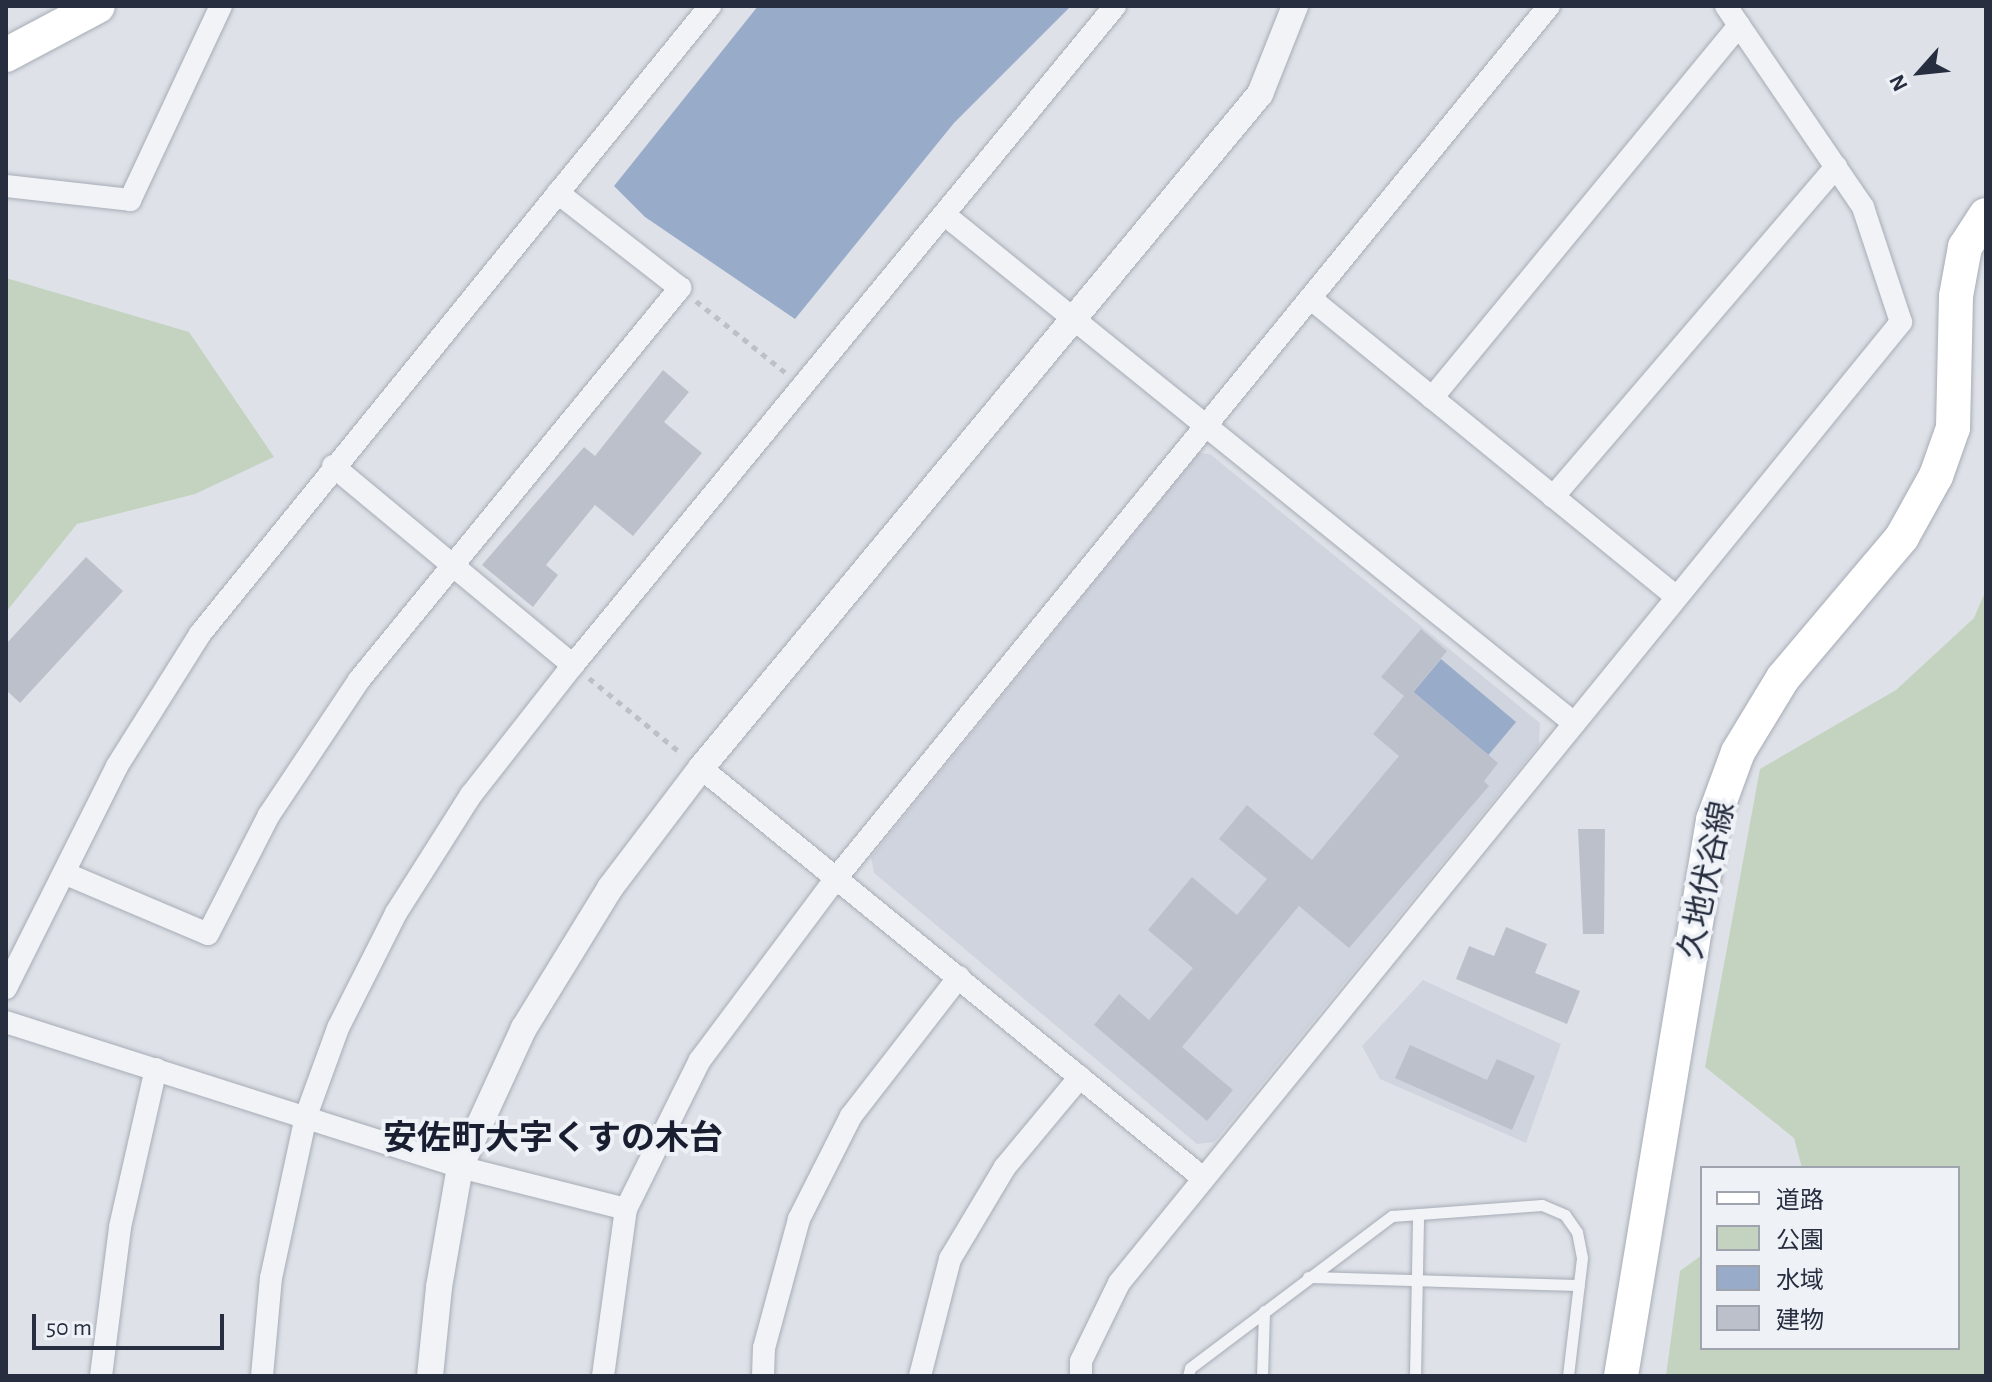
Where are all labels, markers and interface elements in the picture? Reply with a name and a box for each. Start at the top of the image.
north arrow [1880,32,1960,112]
text: N [1885,71,1912,95]
street label: 久地伏谷線 [1672,798,1742,962]
district label: 安佐町大字くすの木台 [383,1120,723,1160]
legend [1700,1166,1960,1350]
text: 道路 [1776,1189,1824,1213]
text: 公園 [1776,1229,1824,1253]
text: 水域 [1776,1269,1824,1293]
scale bar [36,1298,228,1348]
text: 建物 [1776,1309,1824,1333]
text: 50 m [46,1316,92,1340]

